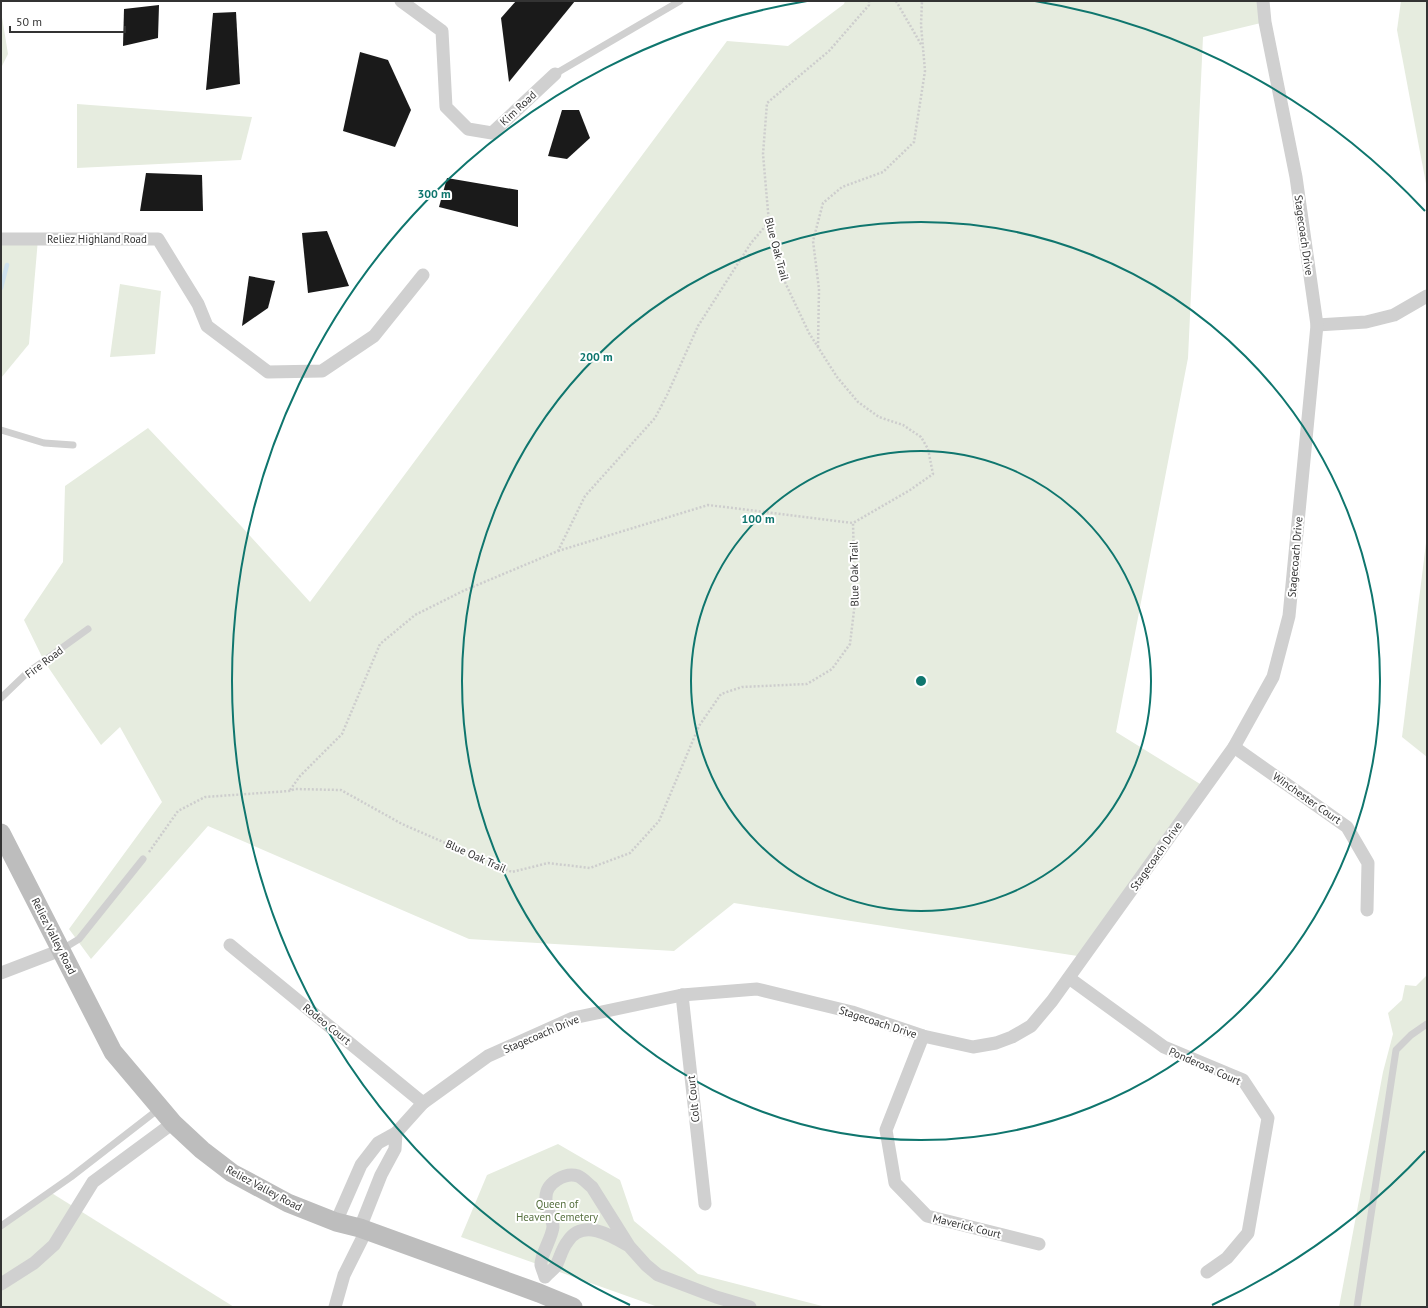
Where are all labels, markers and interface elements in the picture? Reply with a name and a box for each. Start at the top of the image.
scale bar [10,8,125,34]
text: 50 m [16,14,42,29]
street label: Kim Road [497,88,539,128]
text: 300 m [417,186,451,201]
street label: Stagecoach Drive [1291,194,1317,276]
street label: Blue Oak Trail [762,216,792,283]
street label: Reliez Highland Road [47,232,147,246]
text: 200 m [579,349,613,364]
text: 100 m [741,511,775,526]
street label: Stagecoach Drive [1284,516,1306,598]
street label: Blue Oak Trail [846,541,862,607]
street label: Fire Road [22,643,66,681]
centre of rings [914,674,928,688]
street label: Winchester Court [1270,769,1344,827]
street label: Stagecoach Drive [1127,818,1185,893]
street label: Blue Oak Trail [443,836,509,876]
street label: Reliez Valley Road [29,895,79,977]
street label: Rodeo Court [300,1000,354,1048]
street label: Stagecoach Drive [837,1003,919,1041]
street label: Stagecoach Drive [501,1012,581,1056]
street label: Ponderosa Court [1167,1044,1243,1088]
street label: Colt Court [684,1075,702,1123]
street label: Reliez Valley Road [223,1162,305,1214]
park label: Queen of Heaven Cemetery [516,1197,599,1224]
street label: Maverick Court [931,1211,1003,1241]

